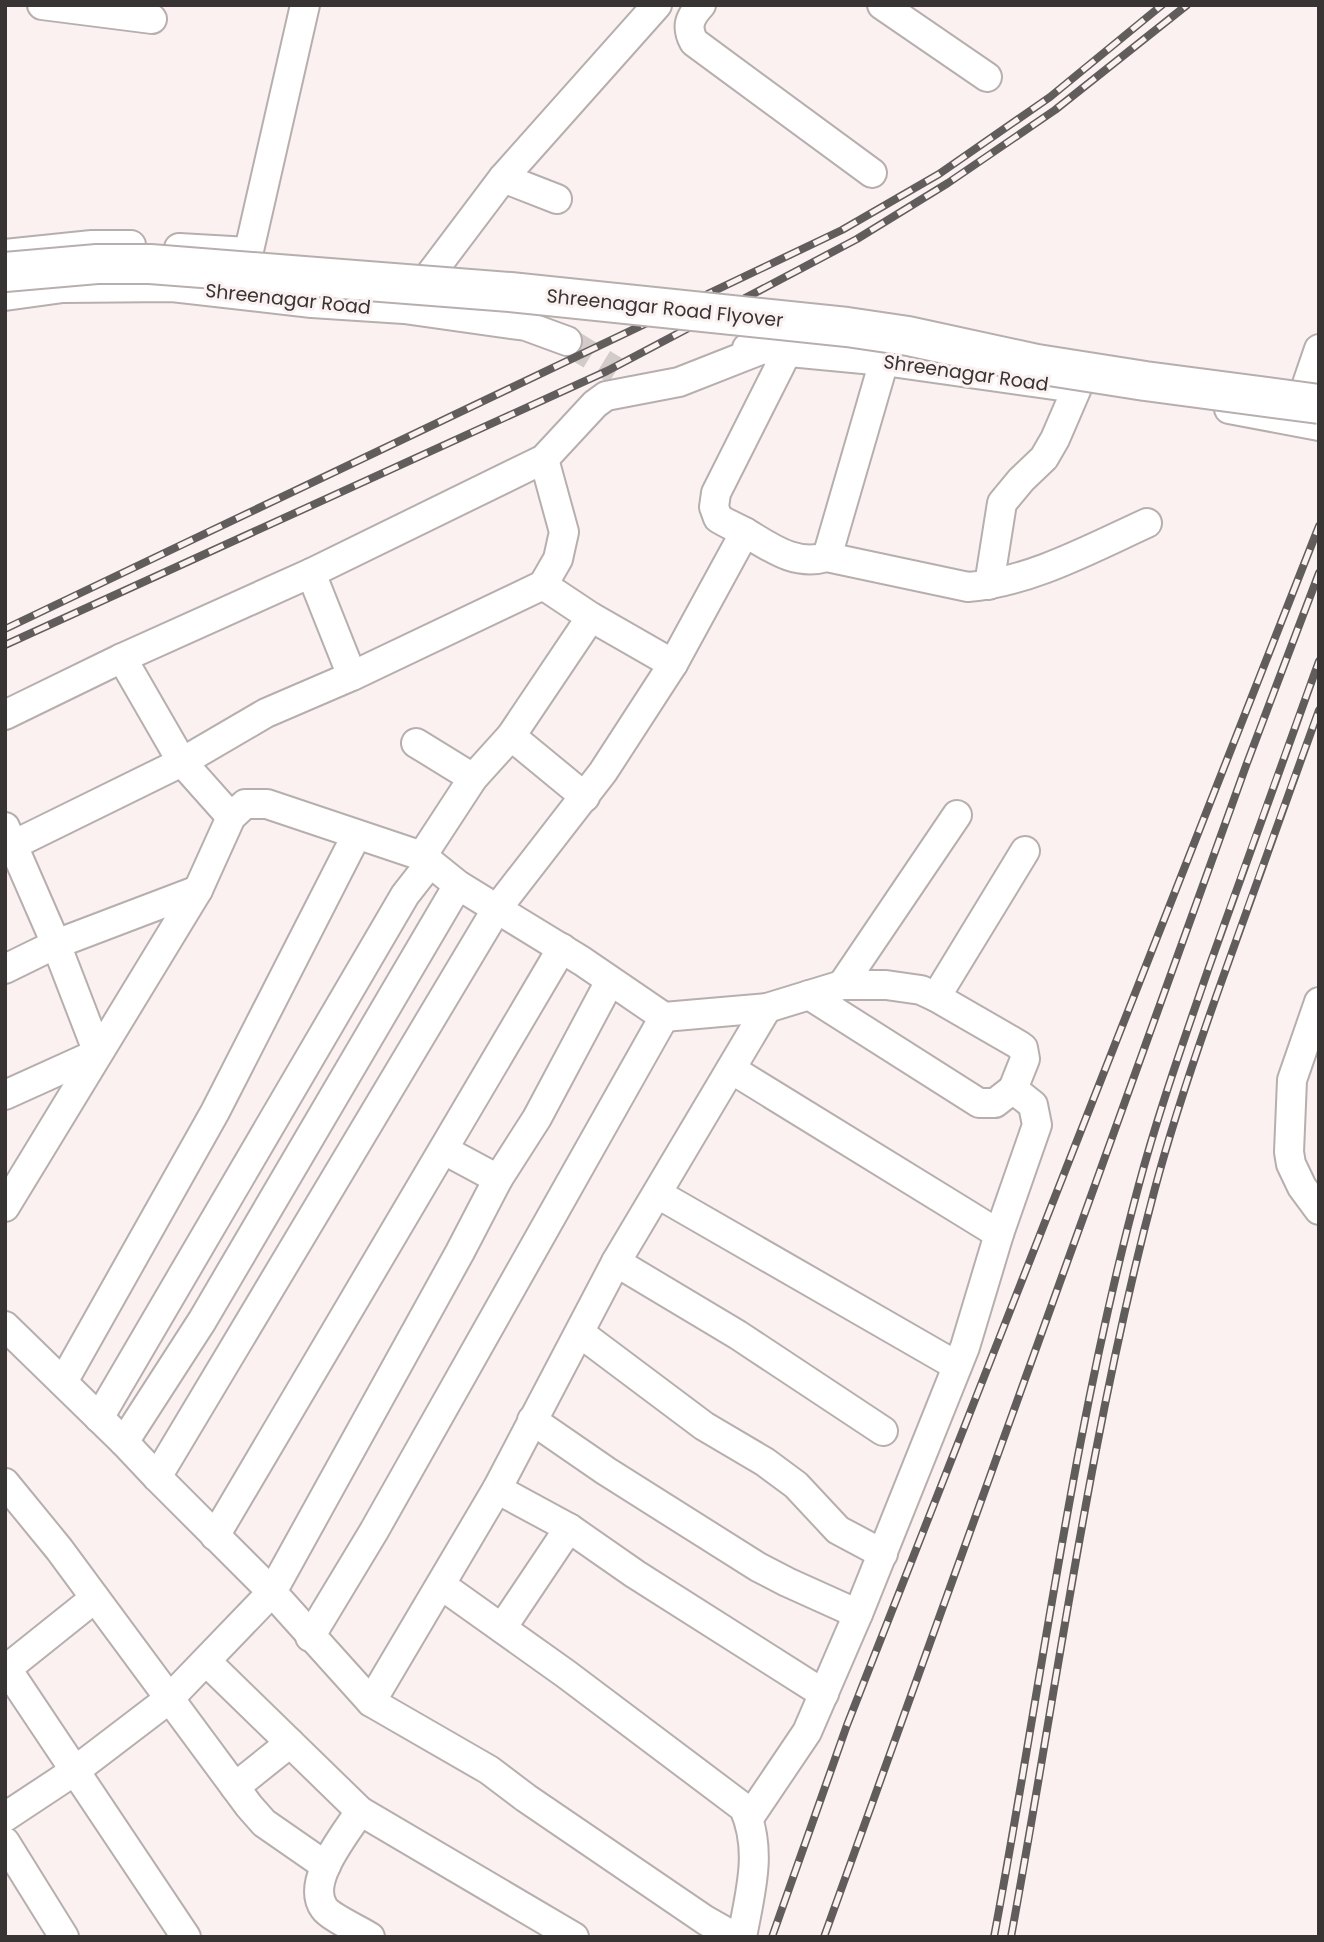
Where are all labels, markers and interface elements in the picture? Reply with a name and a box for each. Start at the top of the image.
street label: Shreenagar Road [204,277,372,321]
street label: Shreenagar Road Flyover [545,282,785,334]
street label: Shreenagar Road [882,348,1050,398]

